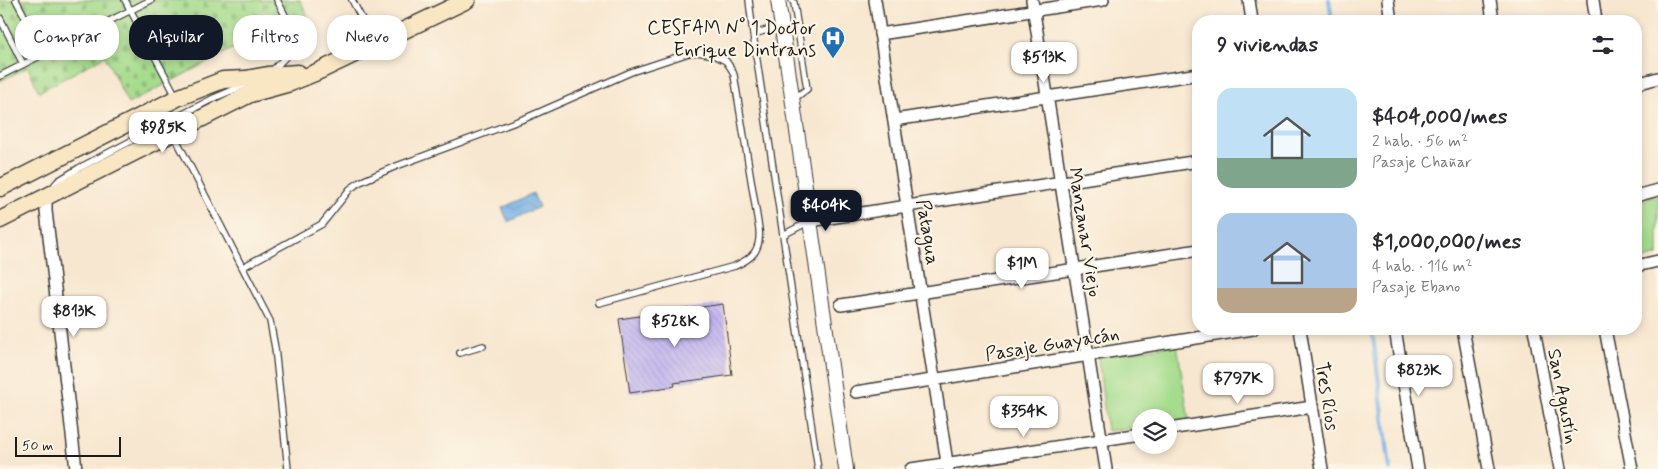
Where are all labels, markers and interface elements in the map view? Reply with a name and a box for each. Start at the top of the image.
chip: Comprar [15,15,119,60]
chip: Alquilar [129,15,223,60]
chip: Filtros [233,15,317,60]
chip: Nuevo [327,15,407,60]
place label: CESFAM N° 1 Doctor Enrique Dintrans [647,16,816,63]
hospital icon: CESFAM N° 1 Doctor Enrique Dintrans [820,25,846,59]
text: 9 viviendas [1217,31,1318,59]
icon: filters [1589,31,1617,59]
pin: $513K [1009,42,1079,84]
text: $513K [1022,47,1066,68]
text: $404,000/mes [1372,103,1507,131]
icon: home [1257,108,1317,168]
pin: $985K [128,112,198,154]
text: $985K [140,117,186,138]
text: 2 hab. · 56 m² [1372,131,1468,152]
text: Pasaje Chañar [1372,152,1472,173]
street label: Manzanar Viejo [1062,166,1107,299]
pin: $404K [791,190,861,232]
text: $404K [802,195,850,216]
street label: Patagua [908,198,945,267]
text: $1,000,000/mes [1372,228,1521,256]
icon: home [1257,233,1317,293]
pin: $1M [998,248,1046,290]
text: $1M [1007,253,1037,274]
text: 4 hab. · 116 m² [1372,256,1473,277]
text: Pasaje Ebano [1372,277,1460,298]
pin: $813K [39,296,109,338]
text: $813K [52,301,96,322]
pin: $528K [640,306,710,348]
text: $528K [651,311,699,332]
street label: Pasaje Guayacán [983,322,1121,368]
street label: San Agustín [1539,347,1584,446]
pin: $823K [1384,354,1454,397]
street label: Tres Ríos [1309,360,1344,433]
text: $823K [1397,360,1441,381]
pin: $797K [1203,362,1273,405]
text: $797K [1214,368,1262,389]
pin: $354K [989,396,1059,438]
text: $354K [1001,401,1047,422]
map controls [1132,409,1177,454]
button: layers [1132,409,1177,454]
scale bar [15,434,121,457]
text: 50 m [22,437,53,455]

